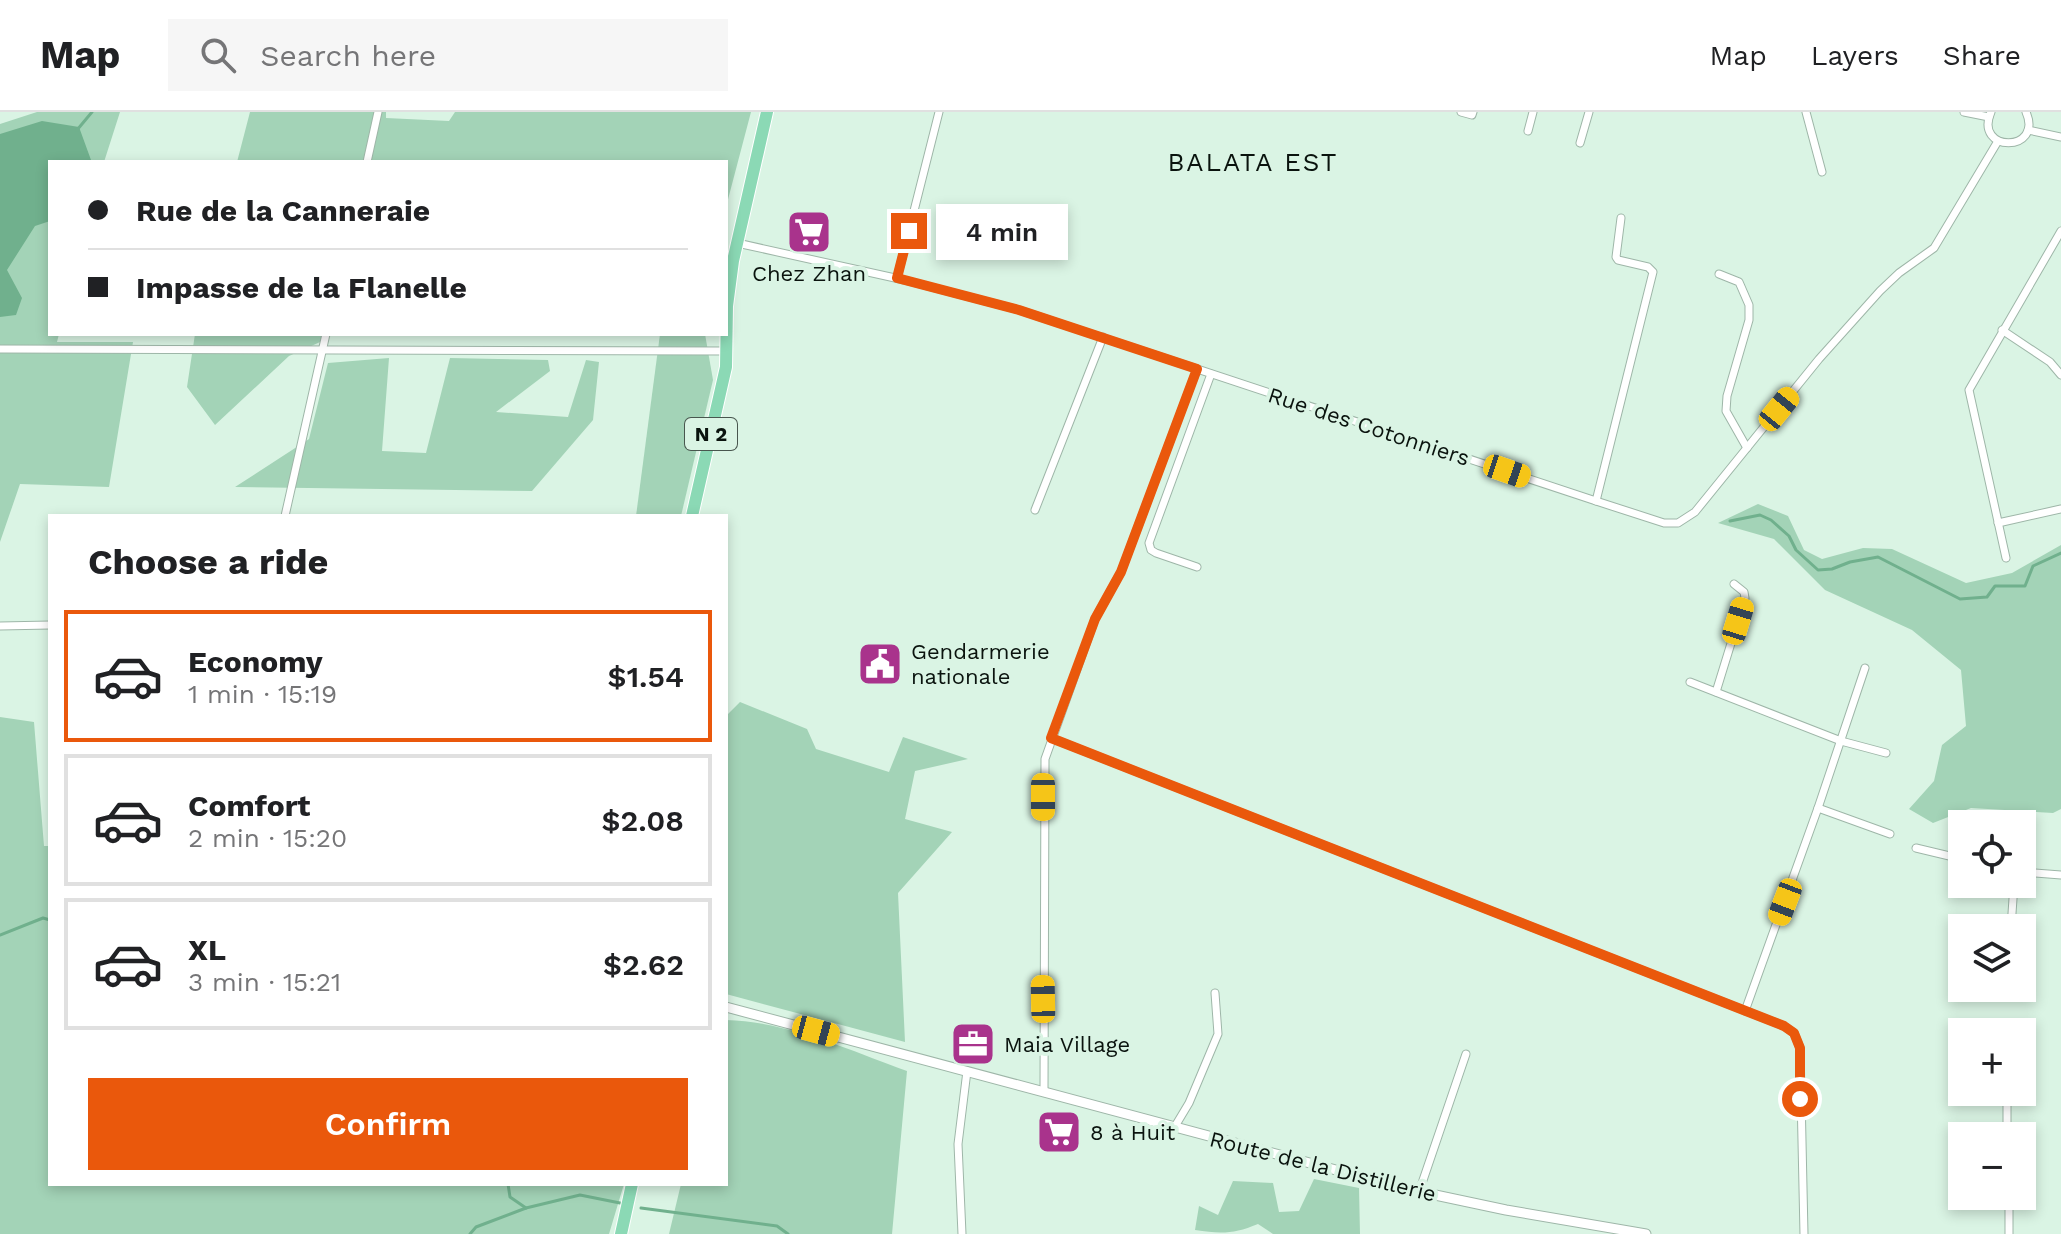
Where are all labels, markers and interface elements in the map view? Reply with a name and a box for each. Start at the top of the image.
search box [168,19,728,91]
text: Map [40,33,120,77]
icon: search [196,33,240,77]
text: Search here [260,38,436,73]
text: Map [1710,39,1767,72]
text: Layers [1811,39,1899,72]
text: Share [1943,39,2021,72]
district label: BALATA EST [1168,147,1338,177]
text: Rue de la Canneraie [136,193,430,228]
callout: 4 min [937,203,1069,259]
supermarket icon: Chez Zhan [785,208,833,256]
route end [891,213,927,249]
text: 4 min [966,217,1038,247]
place label: Chez Zhan [752,261,866,286]
text: Impasse de la Flanelle [136,270,467,305]
street label: Rue des Cotonniers [1265,382,1473,471]
car [1755,383,1803,435]
road number: N 2 [685,418,737,450]
car [1480,452,1534,490]
text: Choose a ride [88,541,328,583]
car [1720,595,1756,647]
place label: Gendarmerie nationale [911,639,1050,689]
icon: car [92,640,164,712]
public building icon: Gendarmerie nationale [856,640,904,688]
text: Economy [188,644,323,679]
text: $1.54 [608,659,684,694]
text: 1 min · 15:19 [188,679,337,709]
car [1031,773,1055,821]
icon: car [92,784,164,856]
text: Comfort [188,788,310,823]
text: $2.08 [601,803,684,838]
map controls [1948,810,2036,1210]
button: locate [1948,810,2036,898]
text: 2 min · 15:20 [188,823,347,853]
car [1765,875,1805,929]
button: layers [1948,914,2036,1002]
icon: car [92,928,164,1000]
text: XL [188,932,226,967]
text: $2.62 [603,947,684,982]
text: 3 min · 15:21 [188,967,341,997]
car [1031,975,1055,1023]
car [790,1013,842,1049]
button: + [1948,1018,2036,1106]
office icon: Maia Village [949,1020,997,1068]
place label: Maia Village [1004,1032,1130,1057]
button: Confirm [88,1078,688,1170]
route start [1782,1081,1818,1117]
supermarket icon: 8 à Huit [1035,1108,1083,1156]
place label: 8 à Huit [1090,1120,1175,1145]
button: − [1948,1122,2036,1210]
street label: Route de la Distillerie [1207,1126,1439,1207]

